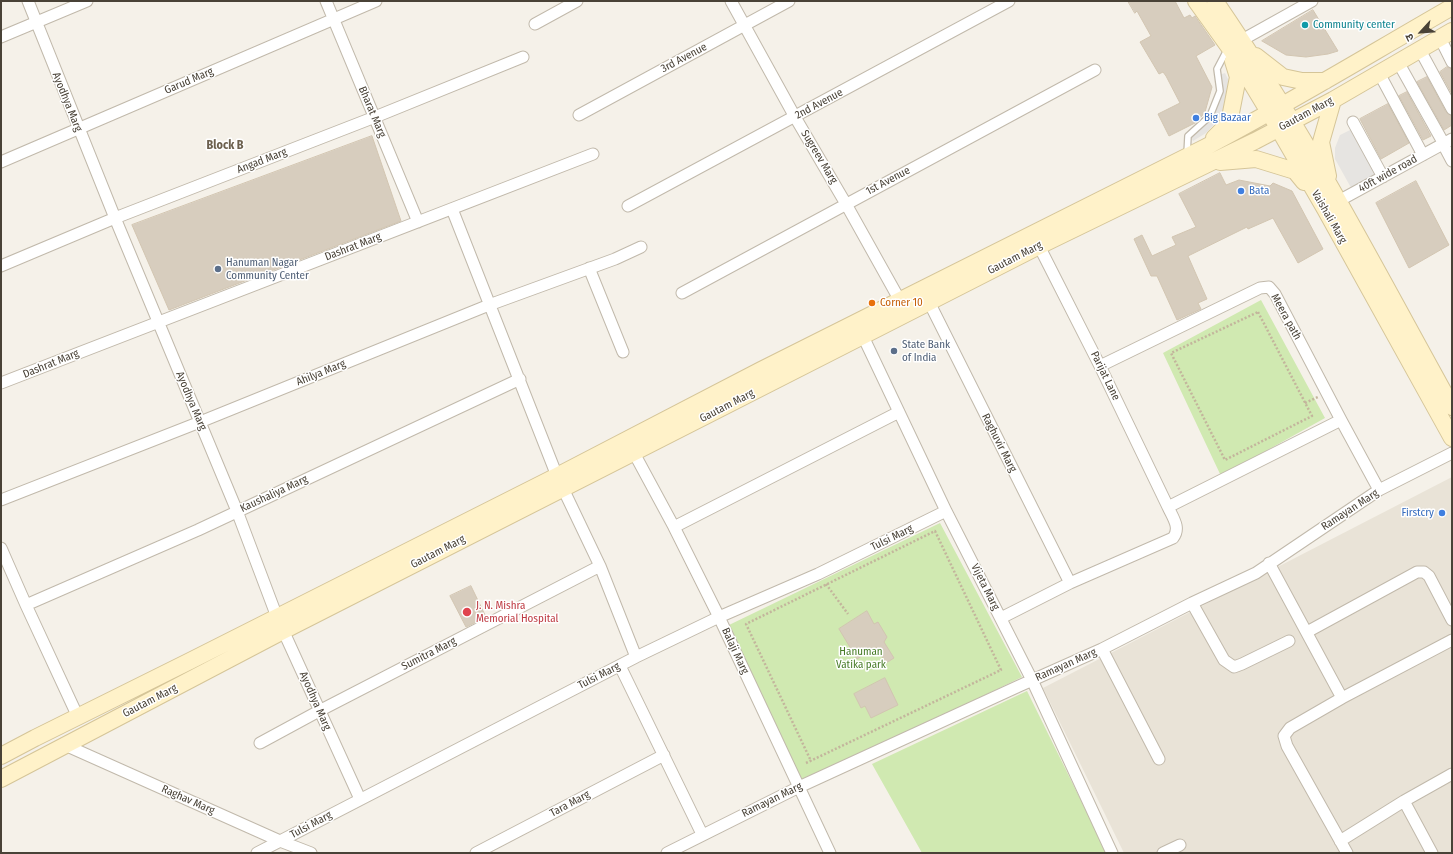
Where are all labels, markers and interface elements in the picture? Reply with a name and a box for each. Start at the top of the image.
north arrow [1401,12,1441,52]
place label: Community center [1313,18,1395,32]
marker: Community center [1300,20,1310,30]
text: उ [1403,32,1417,43]
street label: 3rd Avenue [659,40,709,76]
street label: Garud Marg [163,65,215,97]
street label: Ayodhya Marg [49,70,85,134]
street label: Bharat Marg [355,84,389,140]
street label: 2nd Avenue [793,86,845,122]
street label: Gautam Marg [1277,94,1335,134]
place label: Big Bazaar [1204,111,1251,125]
marker: Big Bazaar [1191,113,1201,123]
street label: Sugreev Marg [798,128,840,186]
district label: Block B [207,139,243,153]
street label: Angad Marg [235,145,289,177]
street label: 40ft wide road [1356,152,1420,196]
street label: 1st Avenue [864,164,912,198]
place label: Bata [1249,184,1269,198]
marker: Bata [1236,186,1246,196]
street label: Vaishali Marg [1308,188,1350,246]
street label: Dashrat Marg [323,230,383,264]
street label: Gautam Marg [986,239,1044,277]
place label: Hanuman Nagar Community Center [226,256,309,282]
marker: Hanuman Nagar Community Center [213,264,223,274]
street label: Meera path [1268,292,1304,342]
place label: Corner 10 [880,296,923,310]
marker: Corner 10 [867,298,877,308]
place label: State Bank of India [902,338,950,364]
marker: State Bank of India [889,346,899,356]
street label: Dashrat Marg [21,347,81,381]
street label: Parijat Lane [1087,349,1123,403]
street label: Ahilya Marg [294,357,348,389]
street label: Ayodhya Marg [173,369,209,433]
street label: Gautam Marg [698,387,756,425]
street label: Raghuvir Marg [979,411,1019,475]
street label: Kaushaliya Marg [238,473,310,515]
street label: Ramayan Marg [1319,487,1381,533]
place label: Firstcry [1401,506,1434,520]
marker: Firstcry [1437,508,1447,518]
street label: Tulsi Marg [869,522,915,554]
street label: Gautam Marg [409,533,467,571]
street label: Vijeta Marg [968,562,1002,612]
place label: J. N. Mishra Memorial Hospital [476,599,558,625]
marker: J. N. Mishra Memorial Hospital [461,606,473,618]
street label: Balaji Marg [719,626,751,676]
street label: Sumitra Marg [399,635,459,673]
park label: Hanuman Vatika park [836,645,886,671]
street label: Ramayan Marg [1033,646,1099,684]
street label: Tulsi Marg [576,660,622,692]
street label: Ayodhya Marg [296,670,334,732]
street label: Gautam Marg [121,682,179,720]
street label: Ramayan Marg [740,780,804,820]
street label: Raghav Marg [159,782,217,818]
street label: Tara Marg [548,788,592,820]
street label: Tulsi Marg [288,809,334,841]

